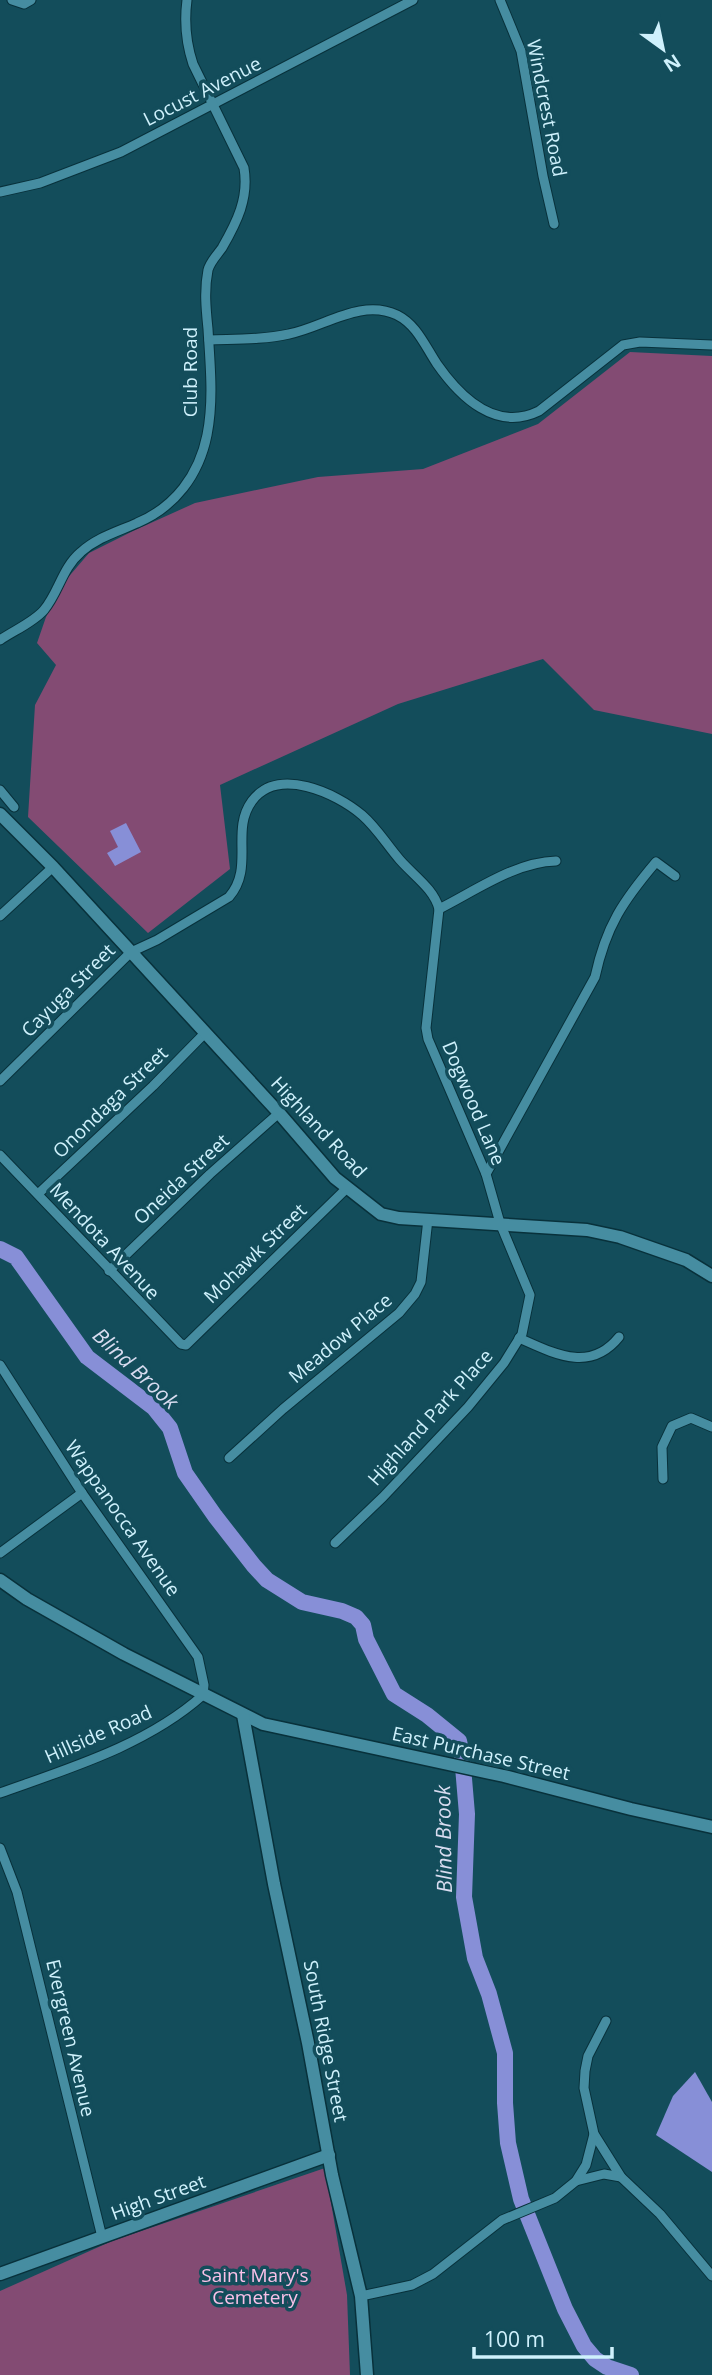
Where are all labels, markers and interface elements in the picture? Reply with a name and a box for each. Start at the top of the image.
north arrow [628,14,698,84]
street label: Windcrest Road [521,37,573,179]
text: N [659,48,686,78]
street label: Locust Avenue [139,50,265,132]
street label: Club Road [177,327,203,417]
street label: Cayuga Street [15,937,121,1043]
street label: Dogwood Lane [436,1037,512,1169]
street label: Onondaga Street [47,1040,173,1164]
street label: Highland Road [265,1071,373,1183]
street label: Oneida Street [127,1128,235,1230]
street label: Mendota Avenue [44,1177,166,1305]
street label: Mohawk Street [198,1197,312,1309]
street label: Meadow Place [283,1287,397,1389]
water label: Blind Brook [87,1321,185,1415]
street label: Highland Park Place [362,1343,498,1491]
street label: Wappanocca Avenue [59,1435,187,1601]
street label: Hillside Road [40,1699,156,1769]
street label: East Purchase Street [390,1720,573,1786]
water label: Blind Brook [428,1784,458,1893]
street label: Evergreen Avenue [40,1957,102,2119]
street label: South Ridge Street [298,1958,354,2124]
street label: High Street [107,2168,209,2226]
park label: Saint Mary's Cemetery [201,2262,309,2310]
scale bar [474,2316,612,2360]
text: 100 m [484,2325,545,2353]

